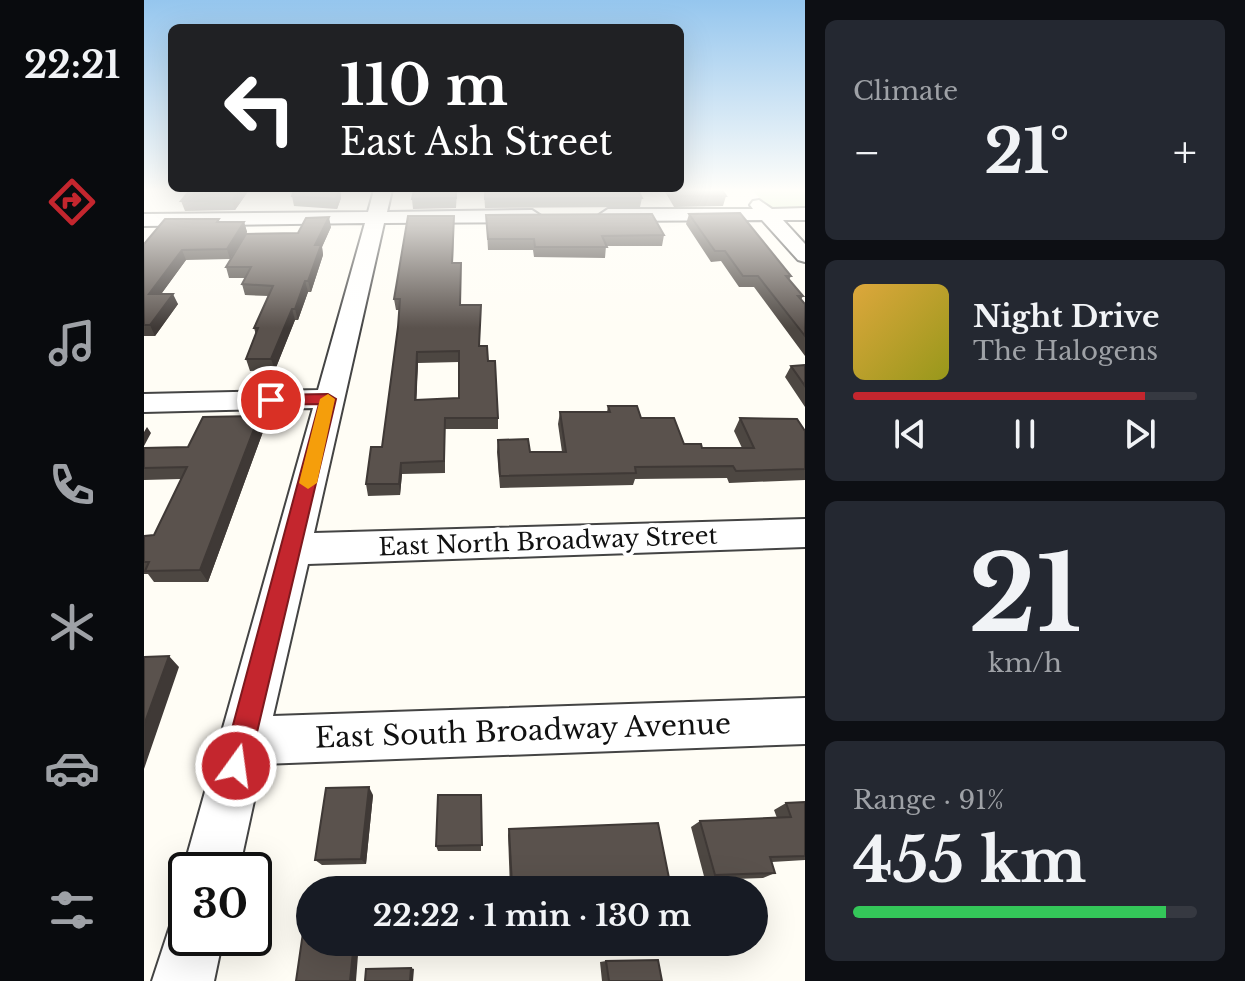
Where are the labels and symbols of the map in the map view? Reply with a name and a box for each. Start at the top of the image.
pin [237,366,305,434]
street label: East North Broadway Street [378,521,718,561]
street label: East South Broadway Avenue [314,706,732,756]
position arrow [194,724,278,808]
speed limit sign: 30 [168,852,272,956]

